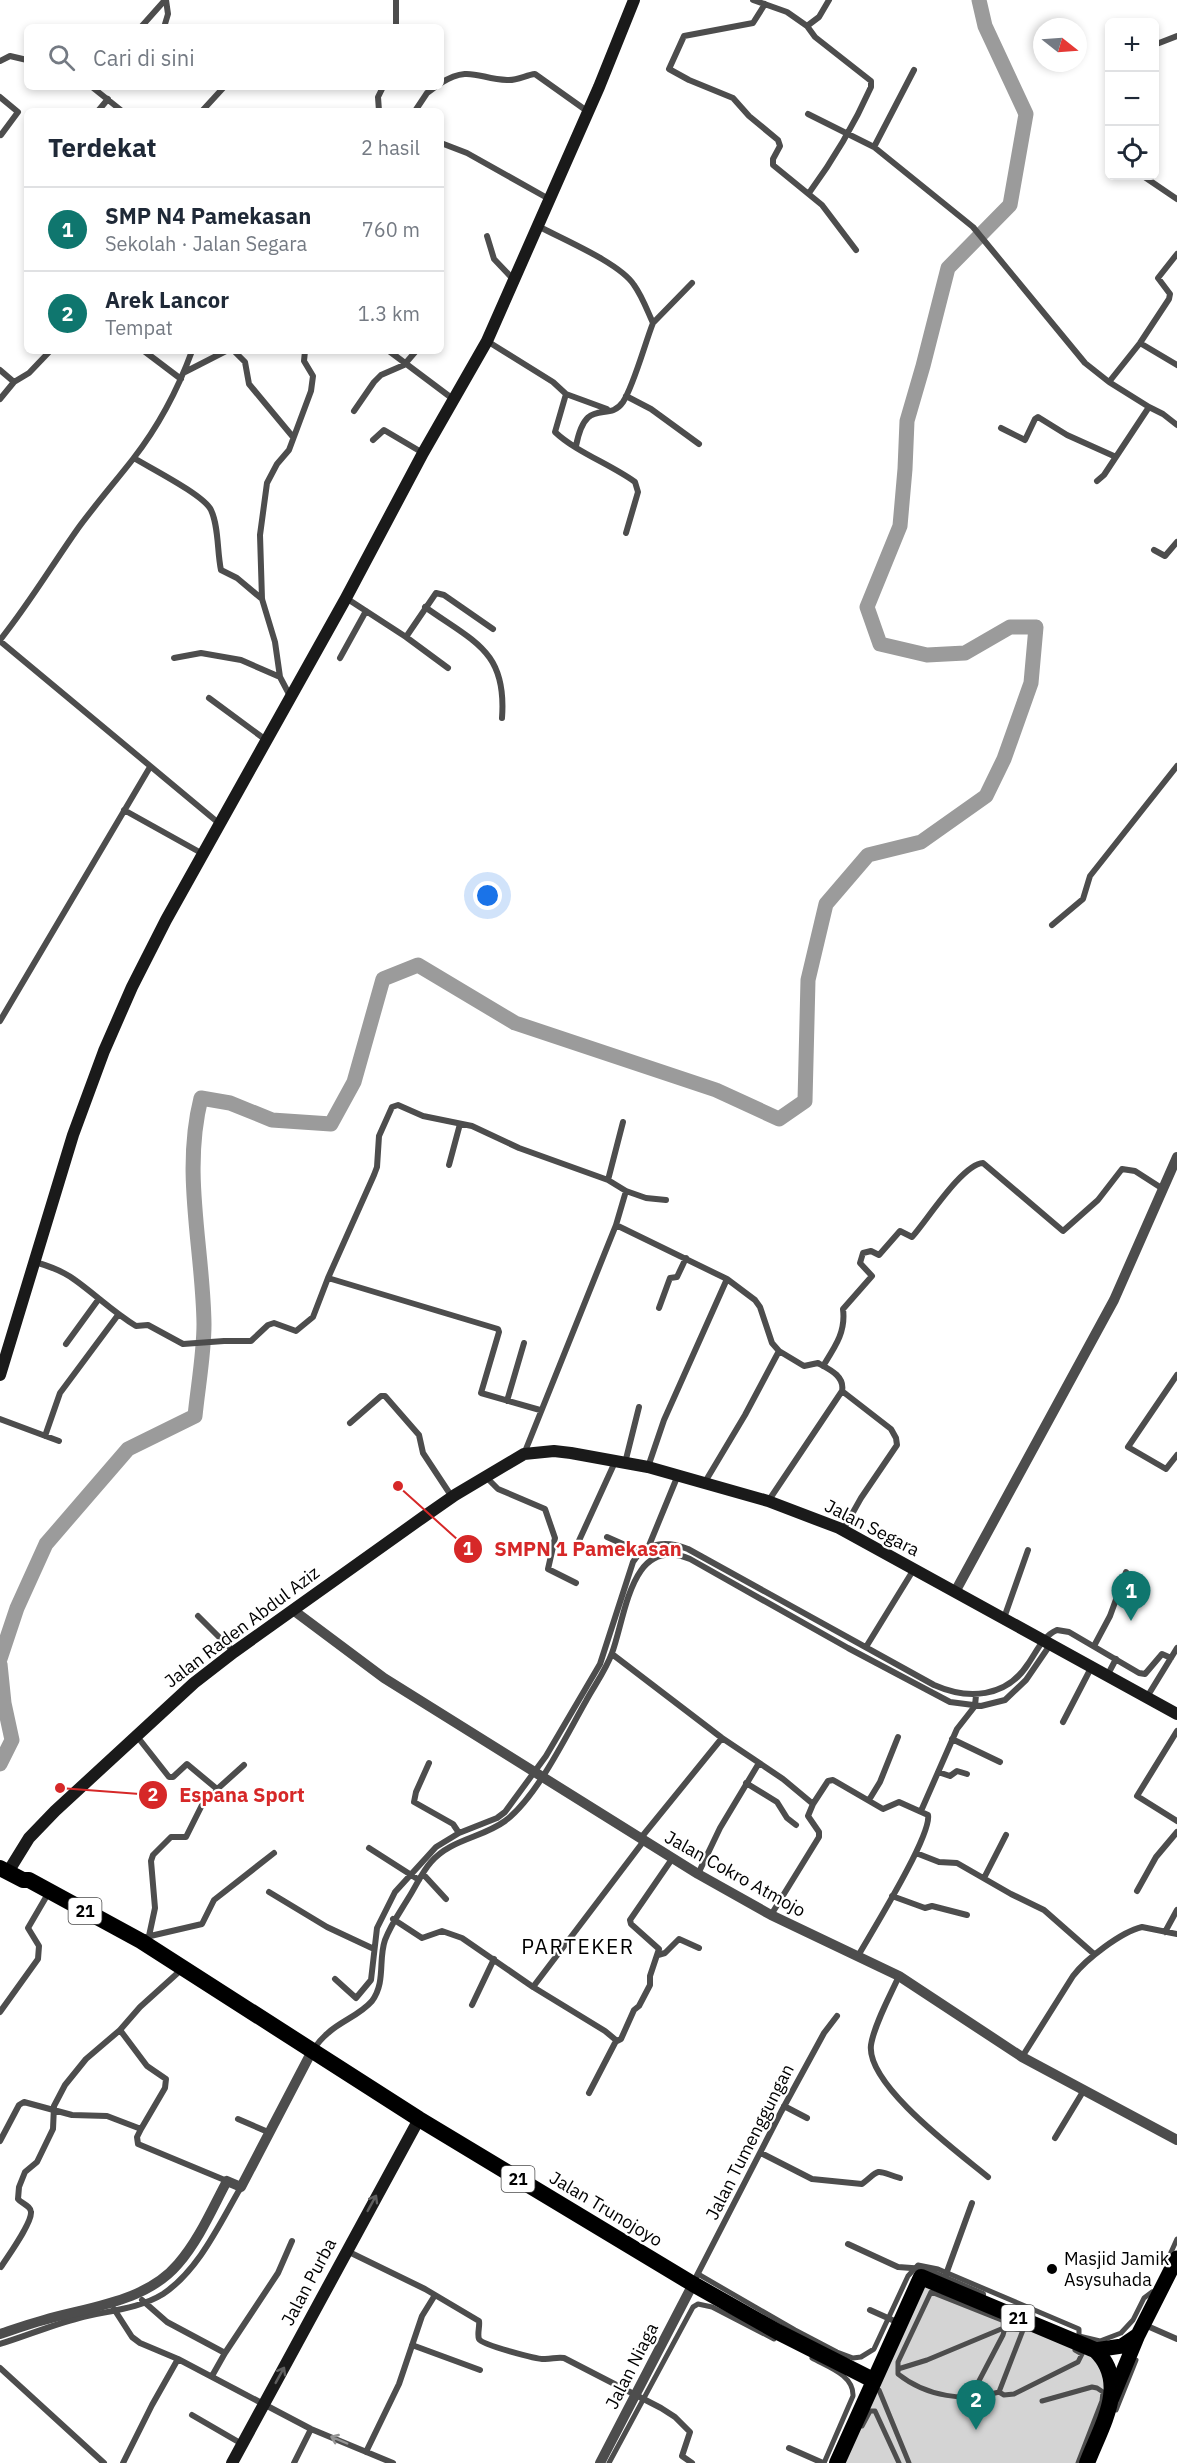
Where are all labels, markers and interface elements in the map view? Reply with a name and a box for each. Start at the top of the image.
north arrow [1033,18,1087,72]
map controls [1105,18,1159,180]
button: + [1105,18,1159,72]
search box [24,24,444,90]
icon: search [45,41,78,74]
text: Cari di sini [93,43,195,72]
button: − [1105,72,1159,126]
button: locate [1105,126,1159,180]
text: Terdekat [48,130,157,164]
text: 2 hasil [361,134,420,161]
text: SMP N4 Pamekasan [105,201,311,230]
text: 1 [62,216,74,243]
text: 760 m [362,216,420,243]
text: Sekolah · Jalan Segara [105,230,307,257]
text: Arek Lancor [105,285,229,314]
text: 2 [62,300,74,327]
text: 1.3 km [358,300,420,327]
text: Tempat [105,314,173,341]
your location [473,881,502,910]
street label: Jalan Segara [821,1494,924,1561]
callout: SMPN 1 Pamekasan [453,1530,694,1568]
text: SMPN 1 Pamekasan [494,1535,682,1562]
text: 1 [463,1537,474,1560]
street label: Jalan Raden Abdul Aziz [160,1561,324,1692]
pin: 1 [1112,1572,1150,1621]
callout: Espana Sport [138,1776,317,1814]
text: Espana Sport [179,1781,305,1808]
text: 2 [148,1783,158,1806]
street label: Jalan Cokro Atmojo [661,1825,810,1922]
road number: 21 [68,1898,101,1924]
district label: PARTEKER [521,1932,635,1960]
street label: Jalan Tumenggungan [700,2060,799,2224]
road number: 21 [502,2166,534,2192]
street label: Jalan Trunojoyo [546,2166,667,2251]
one-way arrow [366,2195,378,2212]
street label: Jalan Purba [276,2234,341,2329]
place label: Masjid Jamik Asysuhada [1064,2247,1170,2291]
marker: Masjid Jamik Asysuhada [1045,2262,1059,2276]
road number: 21 [1002,2305,1034,2331]
street label: Jalan Niaga [600,2318,663,2413]
one-way arrow [275,2366,286,2384]
pin: 2 [956,2380,996,2430]
one-way arrow [331,2434,349,2445]

